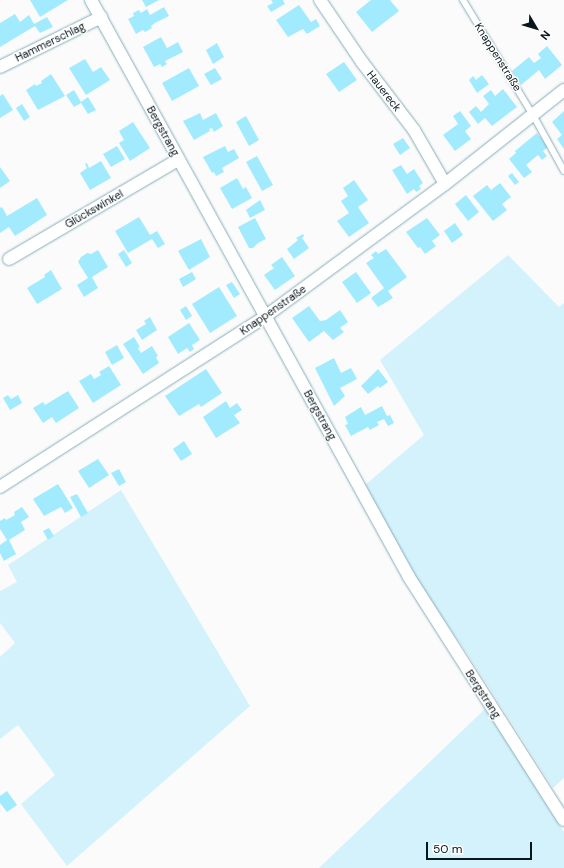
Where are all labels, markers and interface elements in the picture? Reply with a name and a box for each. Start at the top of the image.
north arrow [516,8,556,48]
street label: Hammerschlag [13,19,87,65]
street label: Knappenstraße [472,20,524,94]
text: N [537,28,553,43]
street label: Hauereck [364,68,404,114]
street label: Bergstrang [144,104,182,158]
street label: Glückswinkel [63,187,125,231]
street label: Knappenstraße [237,282,309,338]
street label: Bergstrang [301,388,339,442]
street label: Bergstrang [462,667,504,721]
scale bar [428,834,534,860]
text: 50 m [433,841,462,857]

